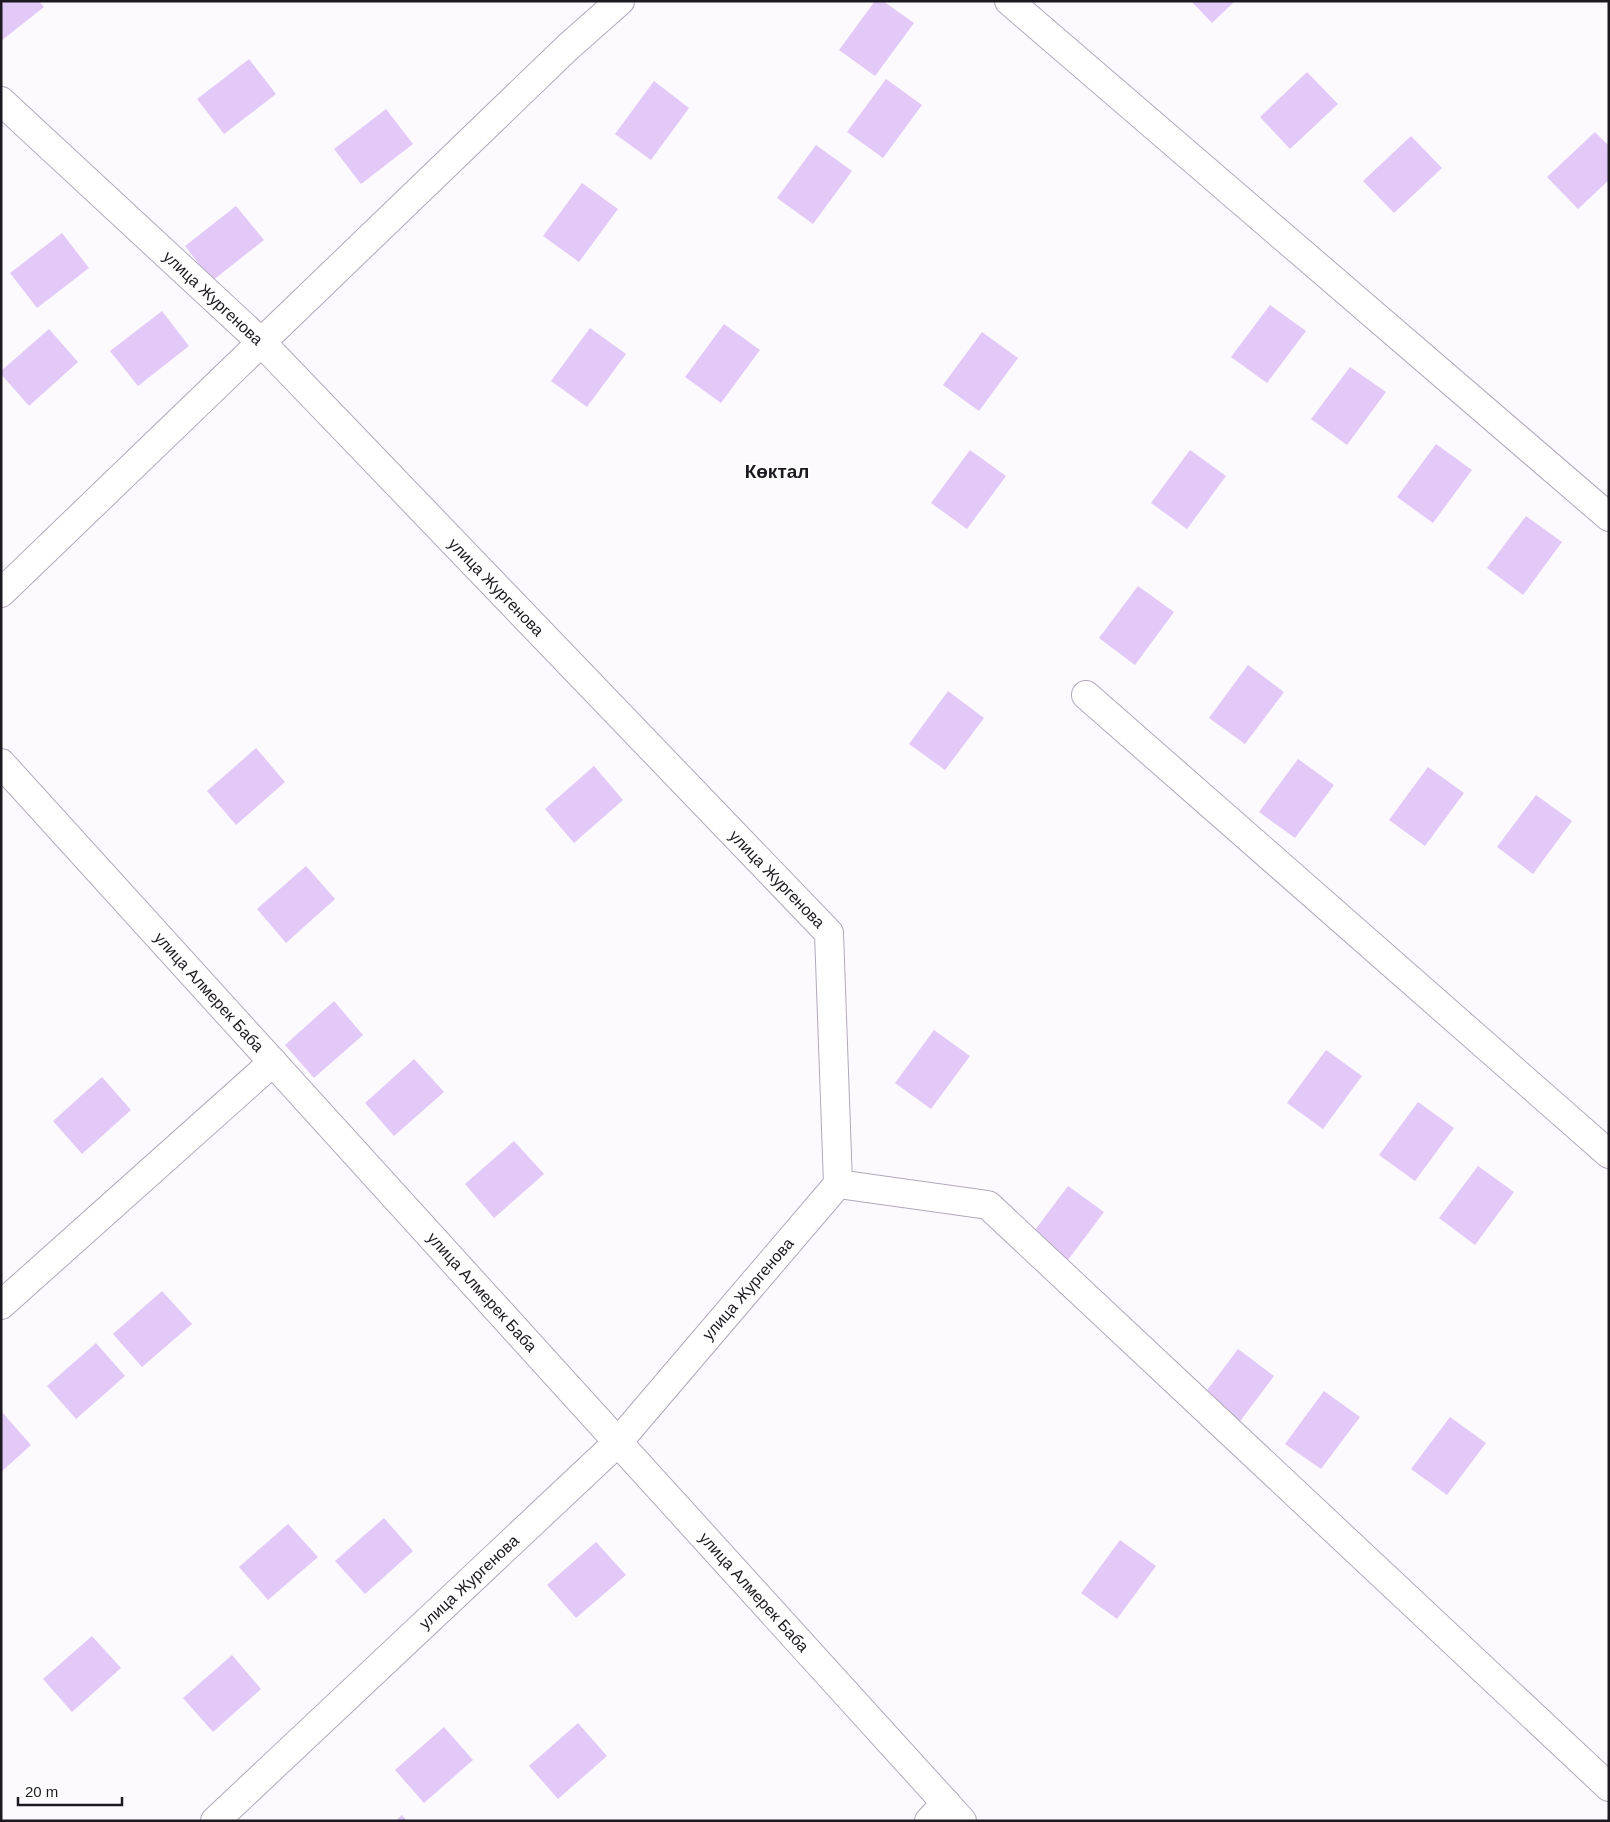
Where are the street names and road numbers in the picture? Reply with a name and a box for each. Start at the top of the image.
street label: улица Жургенова [160,248,266,348]
street label: улица Жургенова [445,535,547,639]
street label: улица Жургенова [726,827,828,931]
street label: улица Алмерек Баба [151,929,267,1055]
street label: улица Алмерек Баба [424,1229,540,1355]
street label: улица Жургенова [699,1235,797,1343]
street label: улица Алмерек Баба [696,1529,812,1655]
street label: улица Жургенова [416,1532,522,1632]

